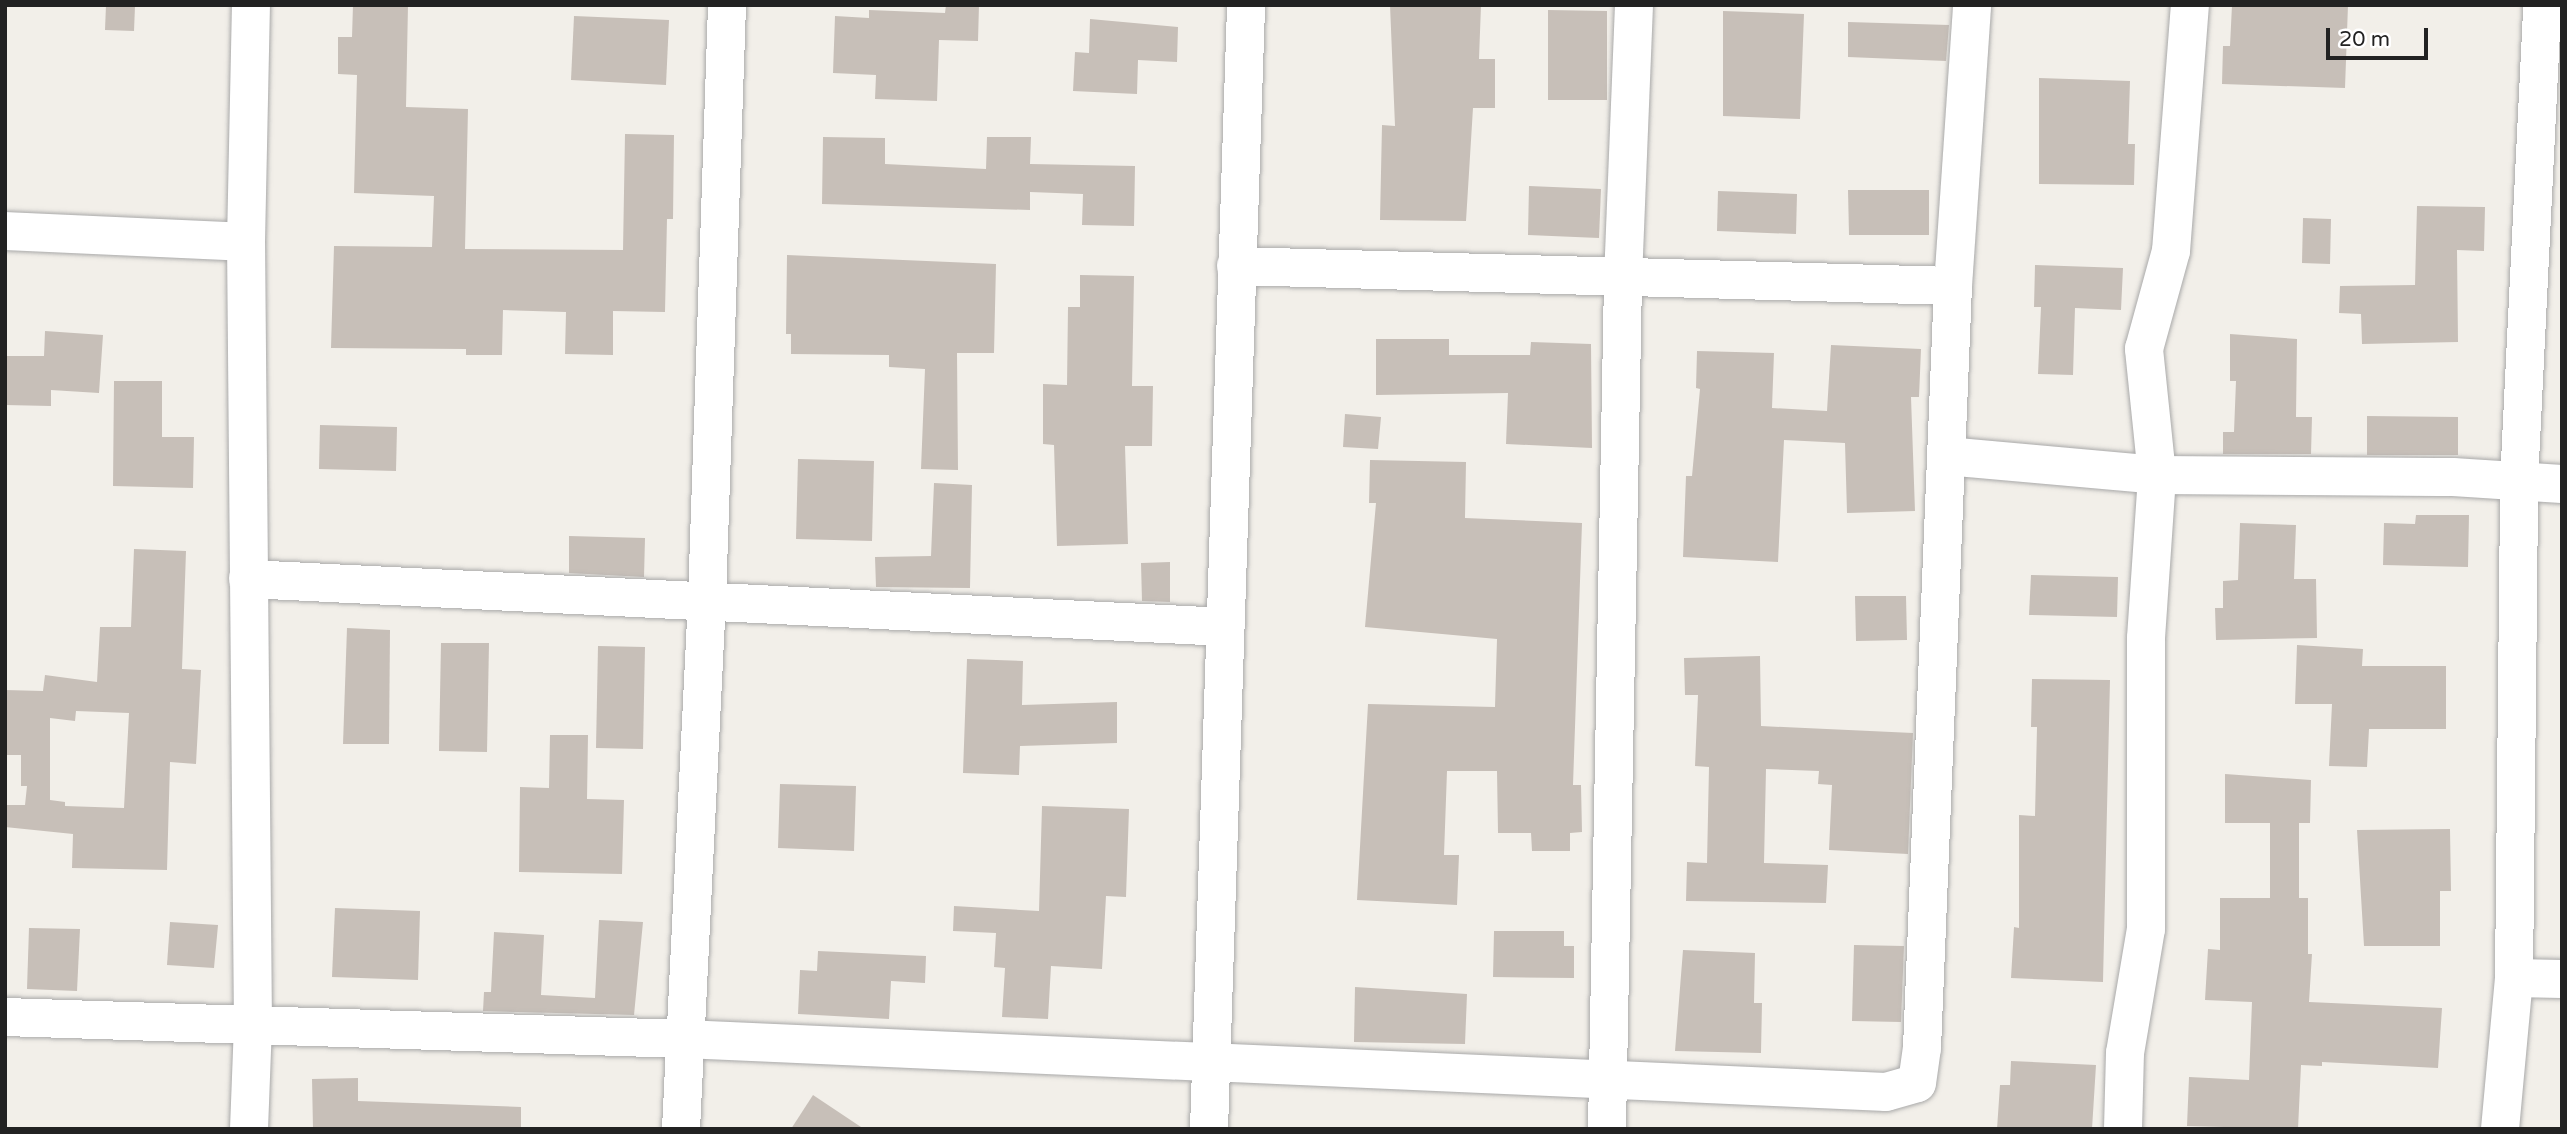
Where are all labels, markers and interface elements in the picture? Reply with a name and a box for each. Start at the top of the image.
scale bar [2329,14,2430,58]
text: 20 m [2339,27,2390,52]

